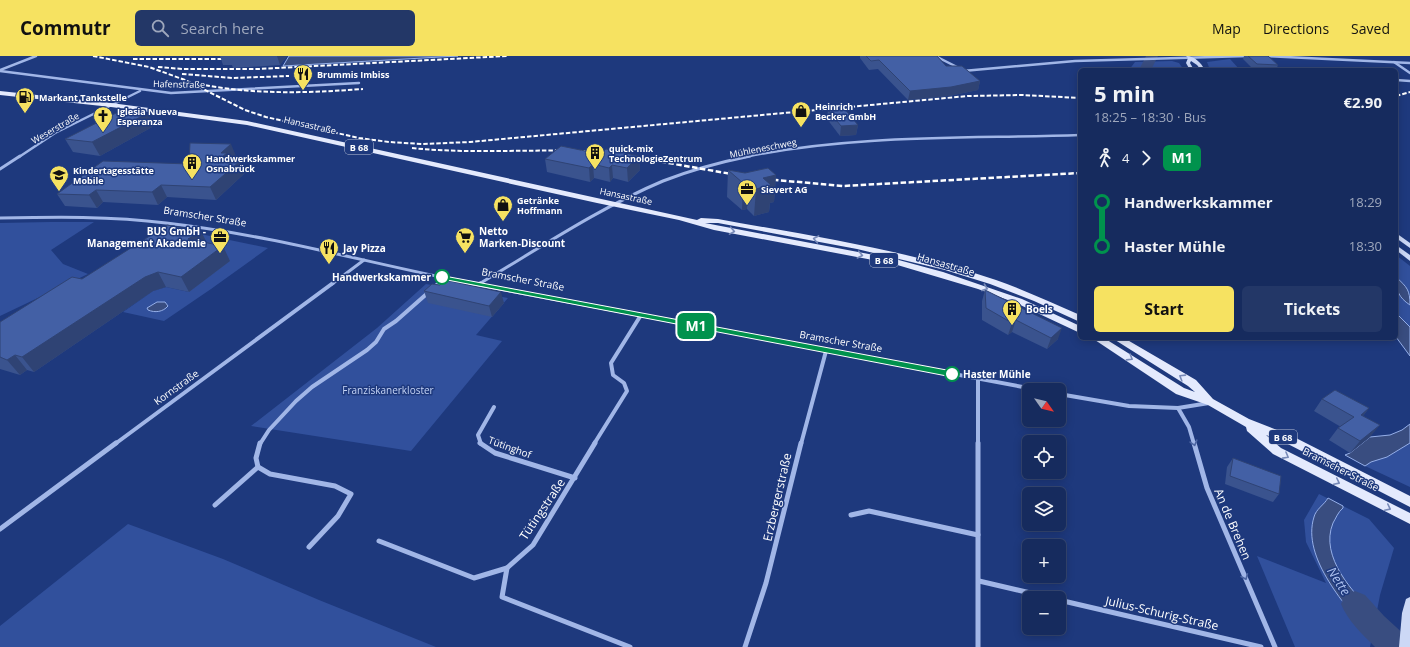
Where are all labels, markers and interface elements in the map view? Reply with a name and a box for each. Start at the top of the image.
search box [135,10,415,46]
text: Commutr [20,15,111,41]
icon: search [149,17,171,39]
text: Search here [181,18,264,38]
text: Map [1212,19,1241,38]
text: Directions [1263,19,1329,38]
text: Saved [1351,19,1390,38]
restaurant icon: Brummis Imbiss [292,63,314,91]
place label: Brummis Imbiss [317,68,390,81]
street label: Hafenstraße [153,77,205,91]
text: 5 min [1094,78,1155,108]
fuel station icon: Markant Tankstelle [14,86,36,114]
place label: Markant Tankstelle [39,91,127,104]
text: €2.90 [1343,92,1382,112]
shop icon: Heinrich Becker GmbH [790,100,812,128]
place label: Heinrich Becker GmbH [815,100,876,123]
church icon: Iglesia Nueva Esperanza [92,105,114,133]
place label: Iglesia Nueva Esperanza [117,105,177,128]
text: 18:25 – 18:30 · Bus [1094,108,1206,126]
street label: Weserstraße [29,109,81,147]
street label: Hansastraße [283,113,337,137]
street label: Mühleneschweg [728,135,798,161]
road number: B 68 [345,140,373,154]
building icon: quick-mix TechnologieZentrum [584,142,606,170]
place label: quick-mix TechnologieZentrum [609,142,702,165]
icon: walk [1094,147,1116,169]
icon: forward [1135,147,1157,169]
text: M1 [1171,148,1193,167]
text: 4 [1122,149,1129,167]
building icon: Handwerkskammer Osnabrück [181,152,203,180]
place label: Handwerkskammer Osnabrück [206,152,295,175]
school or university icon: Kindertagesstätte Mobile [48,164,70,192]
place label: Kindertagesstätte Mobile [73,164,154,187]
office icon: Sievert AG [736,178,758,206]
place label: Sievert AG [761,183,808,196]
street label: Hansastraße [599,184,653,208]
text: Handwerkskammer [1124,192,1273,212]
text: 18:29 [1349,193,1382,211]
shop icon: Getränke Hoffmann [492,194,514,222]
place label: Getränke Hoffmann [517,194,563,217]
street label: Bramscher Straße [162,203,248,230]
place label: BUS GmbH - Management Akademie [87,224,206,250]
place label: Netto Marken-Discount [479,224,566,250]
office icon: BUS GmbH - Management Akademie [209,226,231,254]
supermarket icon: Netto Marken-Discount [454,226,476,254]
one-way arrow [729,226,735,235]
one-way arrow [813,235,819,243]
text: Haster Mühle [1124,236,1225,256]
restaurant icon: Jay Pizza [318,237,340,265]
text: 18:30 [1349,237,1382,255]
place label: Jay Pizza [342,241,386,255]
street label: Hansastraße [916,249,977,279]
one-way arrow [857,250,863,259]
road number: B 68 [870,253,898,267]
street label: Bramscher Straße [480,264,566,294]
marker: Handwerkskammer [434,269,450,285]
place label: Handwerkskammer [332,270,431,284]
one-way arrow [982,284,989,292]
button: Start [1094,286,1234,332]
button: Tickets [1242,286,1382,332]
building icon: Boels [1001,298,1023,326]
place label: Boels [1026,302,1053,316]
line badge: M1 [678,313,714,339]
text: M1 [685,316,707,335]
street label: Bramscher Straße [798,327,884,355]
one-way arrow [1126,353,1133,361]
street label: Kornstraße [151,366,202,408]
marker: Haster Mühle [944,366,960,382]
place label: Haster Mühle [963,367,1031,381]
one-way arrow [1179,375,1186,382]
park label: Franziskanerkloster [342,383,434,397]
north arrow [1022,383,1066,427]
map controls [1022,383,1066,635]
road number: B 68 [1269,430,1297,444]
street label: Tütinghof [487,433,534,461]
button: locate [1022,435,1066,479]
one-way arrow [1189,439,1198,446]
street label: Bramscher Straße [1300,444,1382,494]
street label: Erzbergerstraße [759,451,795,543]
one-way arrow [1282,451,1289,458]
street label: Tütingstraße [515,475,569,543]
one-way arrow [1332,477,1340,485]
street label: An de Brehen [1210,486,1256,562]
button: layers [1022,487,1066,531]
one-way arrow [1383,503,1391,510]
button: + [1022,539,1066,583]
water label: Nette [1323,563,1355,599]
one-way arrow [1240,573,1248,581]
button: − [1022,591,1066,635]
street label: Julius-Schurig-Straße [1103,591,1220,634]

